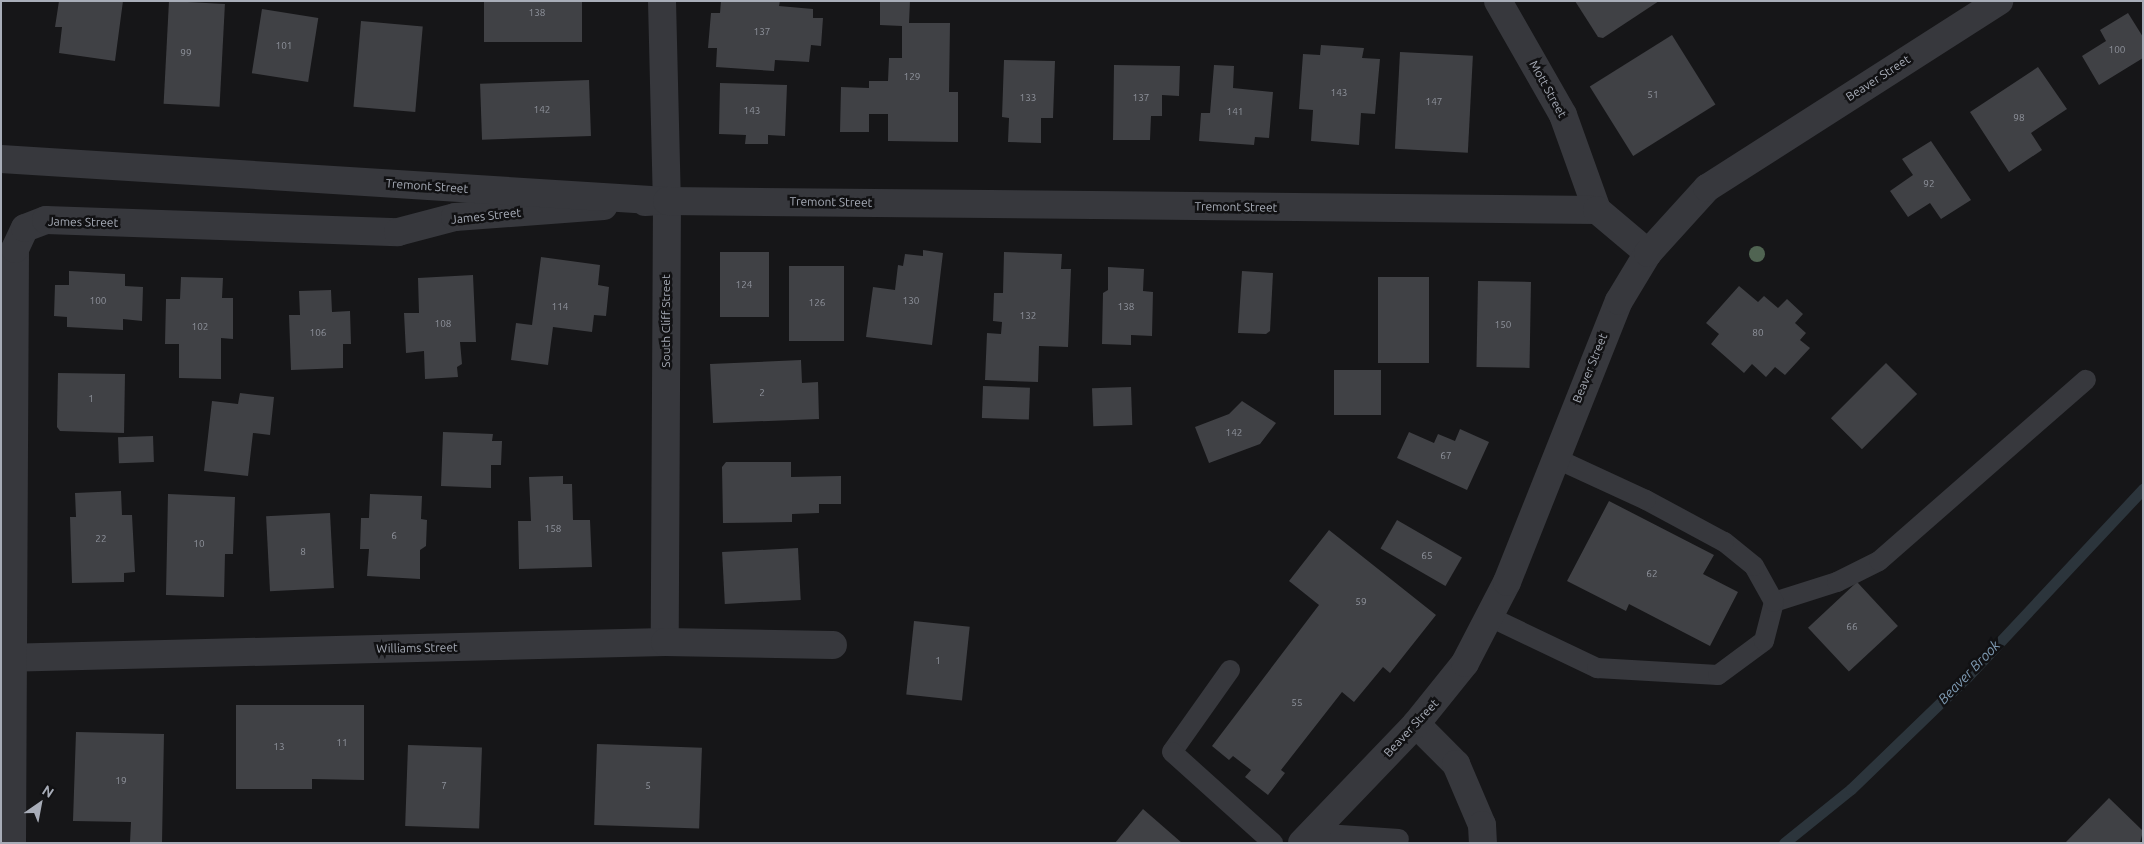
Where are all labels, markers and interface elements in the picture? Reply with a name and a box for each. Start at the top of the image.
house number: 138 [529,7,545,19]
house number: 137 [754,26,770,38]
house number: 101 [276,40,292,52]
house number: 100 [2109,44,2125,56]
house number: 99 [180,47,192,59]
street label: Beaver Street [1843,52,1913,104]
street label: Mott Street [1526,58,1570,120]
house number: 129 [904,71,920,83]
house number: 143 [1331,87,1347,99]
house number: 51 [1647,89,1659,101]
house number: 133 [1020,92,1036,104]
house number: 137 [1133,92,1149,104]
house number: 147 [1426,96,1442,108]
house number: 142 [534,104,550,116]
house number: 143 [744,105,760,117]
house number: 141 [1227,106,1243,118]
house number: 98 [2013,112,2025,124]
street label: Tremont Street [385,176,469,196]
house number: 92 [1923,178,1935,190]
street label: Tremont Street [790,194,872,210]
street label: Tremont Street [1195,199,1277,215]
street label: James Street [450,205,522,227]
street label: James Street [48,214,118,230]
street label: South Cliff Street [659,274,673,368]
house number: 124 [736,279,752,291]
house number: 100 [90,295,106,307]
house number: 130 [903,295,919,307]
house number: 126 [809,297,825,309]
house number: 114 [552,301,568,313]
house number: 138 [1118,301,1134,313]
house number: 132 [1020,310,1036,322]
house number: 108 [435,318,451,330]
house number: 150 [1495,319,1511,331]
house number: 102 [192,321,208,333]
house number: 106 [310,327,326,339]
house number: 80 [1752,327,1764,339]
street label: Beaver Street [1570,331,1610,405]
house number: 2 [759,387,765,399]
house number: 1 [88,393,94,405]
house number: 142 [1226,427,1242,439]
house number: 67 [1440,450,1452,462]
house number: 158 [545,523,561,535]
house number: 6 [391,530,397,542]
house number: 22 [95,533,107,545]
house number: 10 [193,538,205,550]
house number: 8 [300,546,306,558]
house number: 65 [1421,550,1433,562]
house number: 62 [1646,568,1658,580]
house number: 59 [1355,596,1367,608]
house number: 66 [1846,621,1858,633]
water label: Beaver Brook [1935,637,2003,707]
street label: Williams Street [376,640,458,656]
house number: 1 [935,655,941,667]
street label: Beaver Street [1381,696,1441,760]
house number: 55 [1291,697,1303,709]
house number: 11 [336,737,348,749]
house number: 13 [273,741,285,753]
house number: 19 [115,775,127,787]
north arrow [15,779,65,829]
house number: 7 [441,780,447,792]
house number: 5 [645,780,651,792]
text: N [39,782,57,801]

